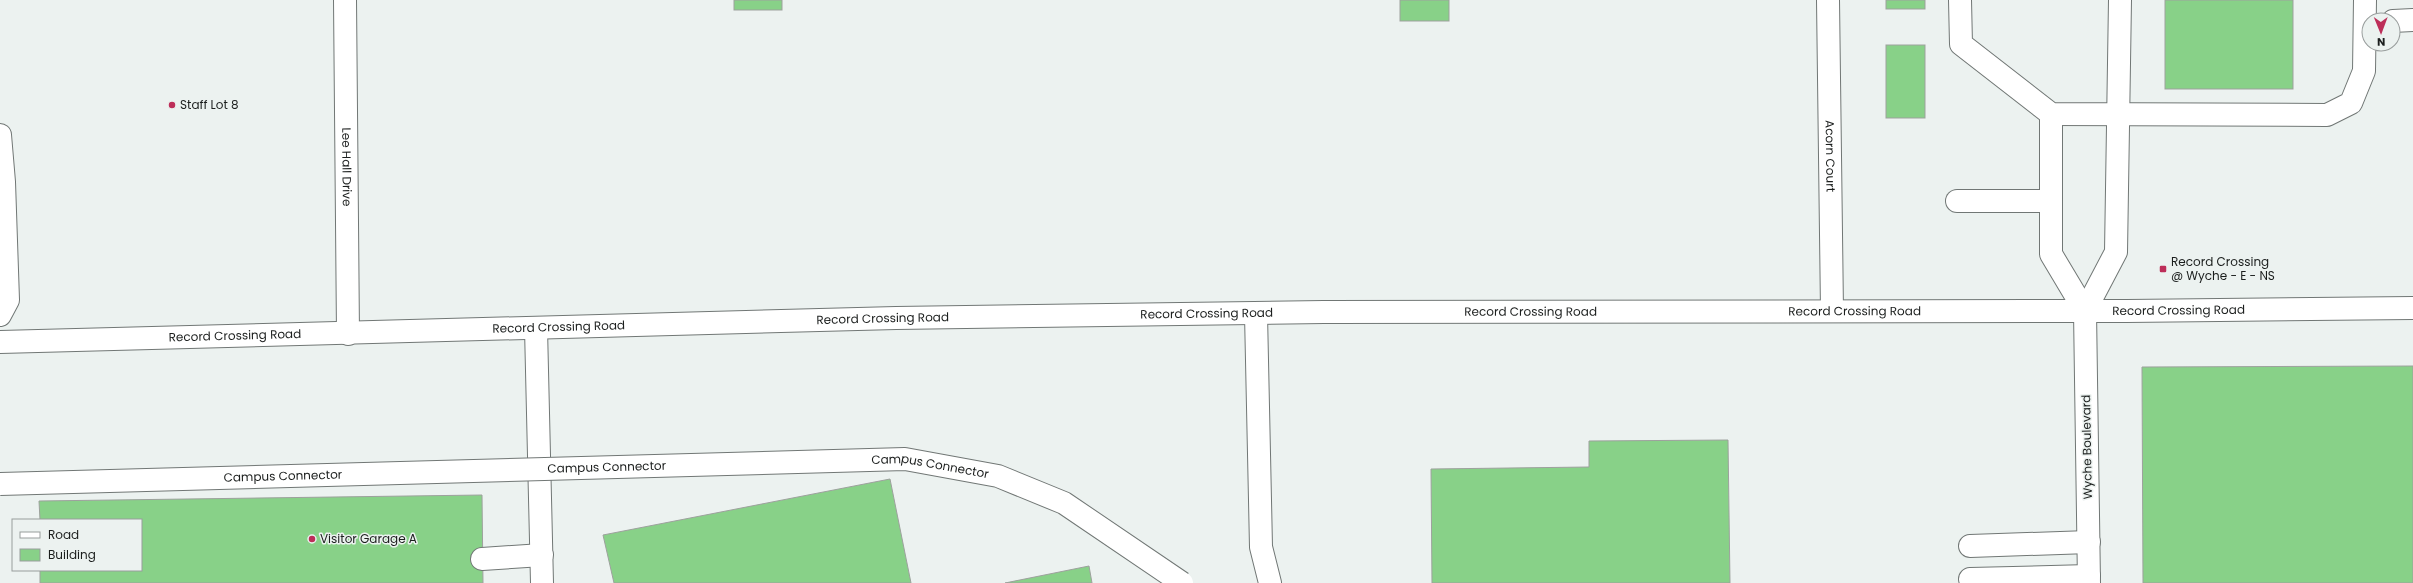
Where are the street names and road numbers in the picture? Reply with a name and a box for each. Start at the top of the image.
street label: Acorn Court [1822,120,1839,192]
street label: Lee Hall Drive [338,127,356,207]
street label: Record Crossing Road [2112,301,2245,319]
street label: Record Crossing Road [1788,302,1921,319]
street label: Record Crossing Road [1464,303,1597,320]
street label: Record Crossing Road [1140,304,1273,323]
street label: Record Crossing Road [816,308,949,328]
street label: Record Crossing Road [492,316,625,337]
street label: Record Crossing Road [168,325,301,345]
street label: Wyche Boulevard [2077,395,2096,499]
street label: Campus Connector [871,449,991,482]
street label: Campus Connector [547,457,667,477]
street label: Campus Connector [223,466,343,486]

